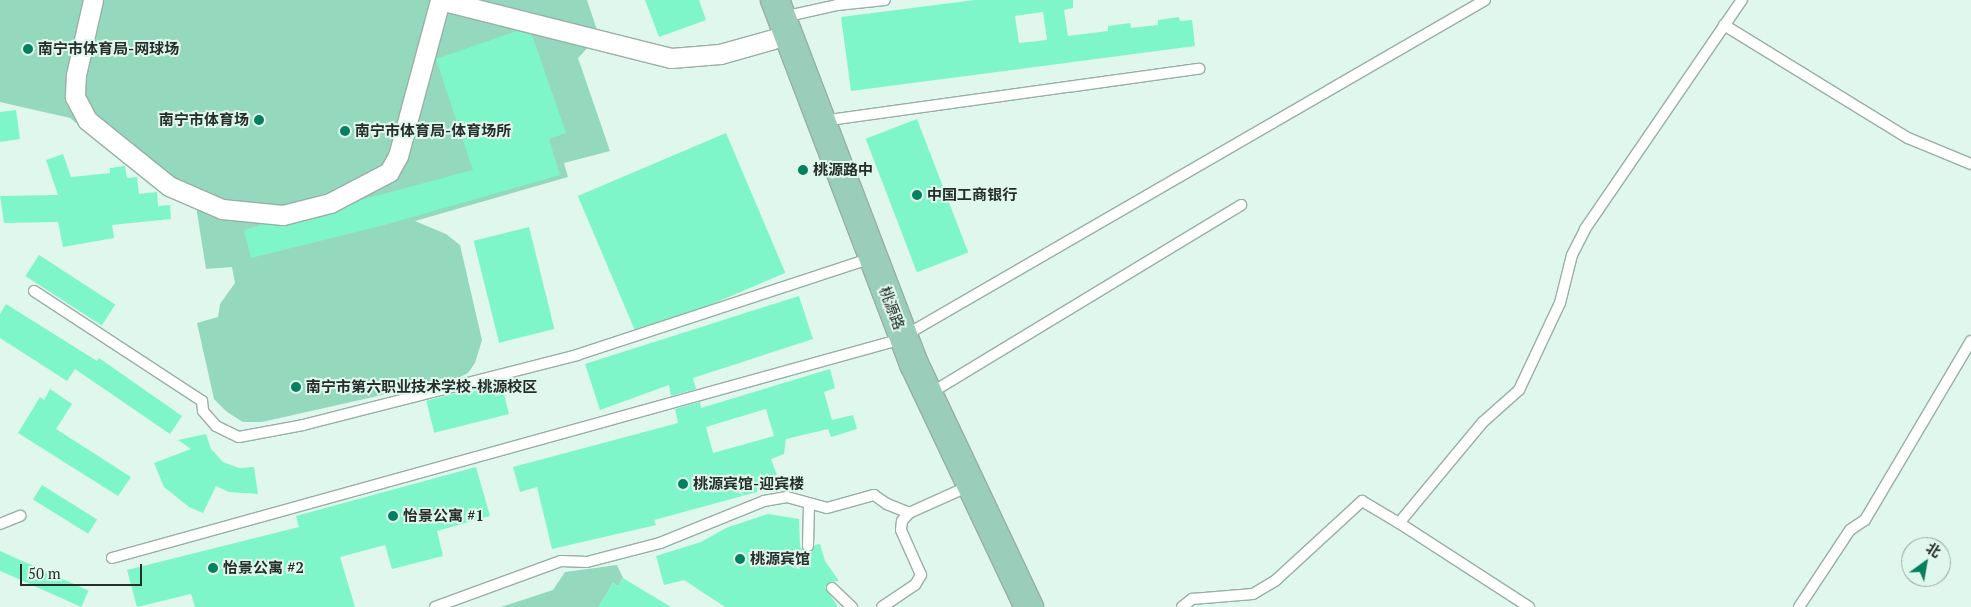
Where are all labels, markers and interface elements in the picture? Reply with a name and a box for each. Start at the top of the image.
place label: 南宁市体育局-网球场 [38,40,179,58]
marker: 南宁市体育局-网球场 [22,43,34,55]
place label: 南宁市体育场 [159,111,249,129]
marker: 南宁市体育场 [253,114,265,126]
place label: 南宁市体育局-体育场所 [355,122,511,140]
marker: 南宁市体育局-体育场所 [339,125,351,137]
place label: 桃源路中 [813,161,873,179]
marker: 桃源路中 [797,164,809,176]
place label: 中国工商银行 [927,186,1017,204]
marker: 中国工商银行 [911,189,923,201]
street label: 桃源路 [876,284,908,332]
place label: 南宁市第六职业技术学校-桃源校区 [306,378,537,396]
marker: 南宁市第六职业技术学校-桃源校区 [290,381,302,393]
place label: 桃源宾馆-迎宾楼 [693,475,804,493]
marker: 桃源宾馆-迎宾楼 [677,478,689,490]
place label: 怡景公寓 #1 [403,507,484,525]
marker: 怡景公寓 #1 [387,510,399,522]
north arrow [1901,537,1951,587]
text: 北 [1923,538,1945,561]
place label: 桃源宾馆 [750,550,810,568]
marker: 桃源宾馆 [734,553,746,565]
scale bar [22,554,145,586]
place label: 怡景公寓 #2 [223,559,304,577]
marker: 怡景公寓 #2 [207,562,219,574]
text: 50 m [28,563,61,583]

